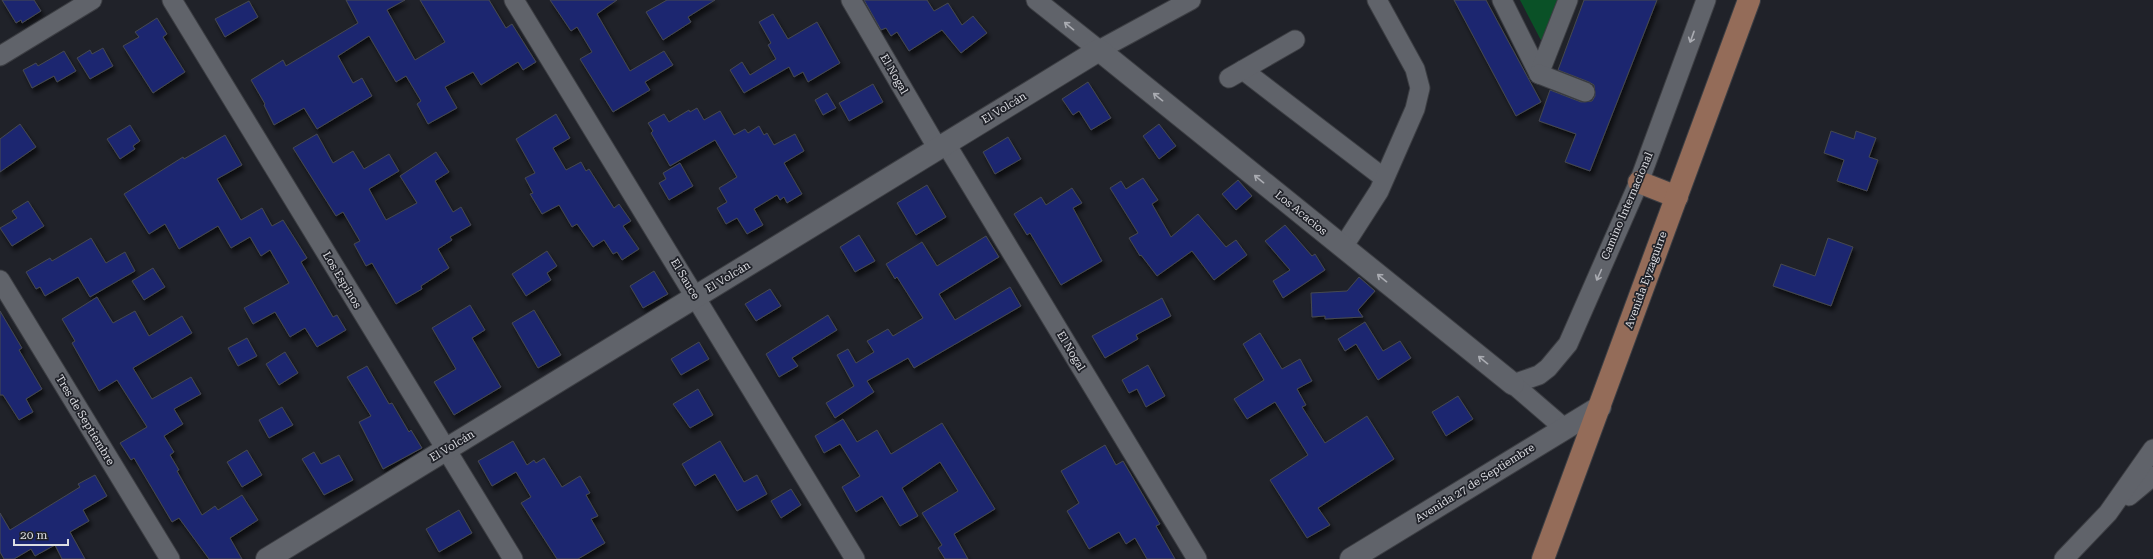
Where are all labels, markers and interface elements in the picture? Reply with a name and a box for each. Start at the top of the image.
one-way arrow [1063,21,1074,30]
one-way arrow [1688,30,1696,42]
street label: El Nogal [877,52,911,97]
street label: El Volcán [979,90,1029,126]
one-way arrow [1152,93,1163,102]
street label: Camino Internacional [1598,150,1656,262]
one-way arrow [1253,175,1264,183]
street label: Los Acacios [1272,188,1330,238]
street label: Avenida Eyzaguirre [1622,230,1670,330]
street label: Los Espinos [320,249,364,311]
street label: El Sauce [668,256,702,302]
street label: El Volcán [703,259,753,295]
one-way arrow [1594,268,1602,280]
one-way arrow [1376,274,1387,283]
street label: El Nogal [1054,329,1088,374]
one-way arrow [1477,356,1488,364]
street label: Tres de Septiembre [53,373,117,467]
street label: El Volcán [427,428,477,464]
street label: Avenida 27 de Septiembre [1413,441,1537,525]
scale bar [14,521,68,547]
text: 20 m [20,528,47,542]

